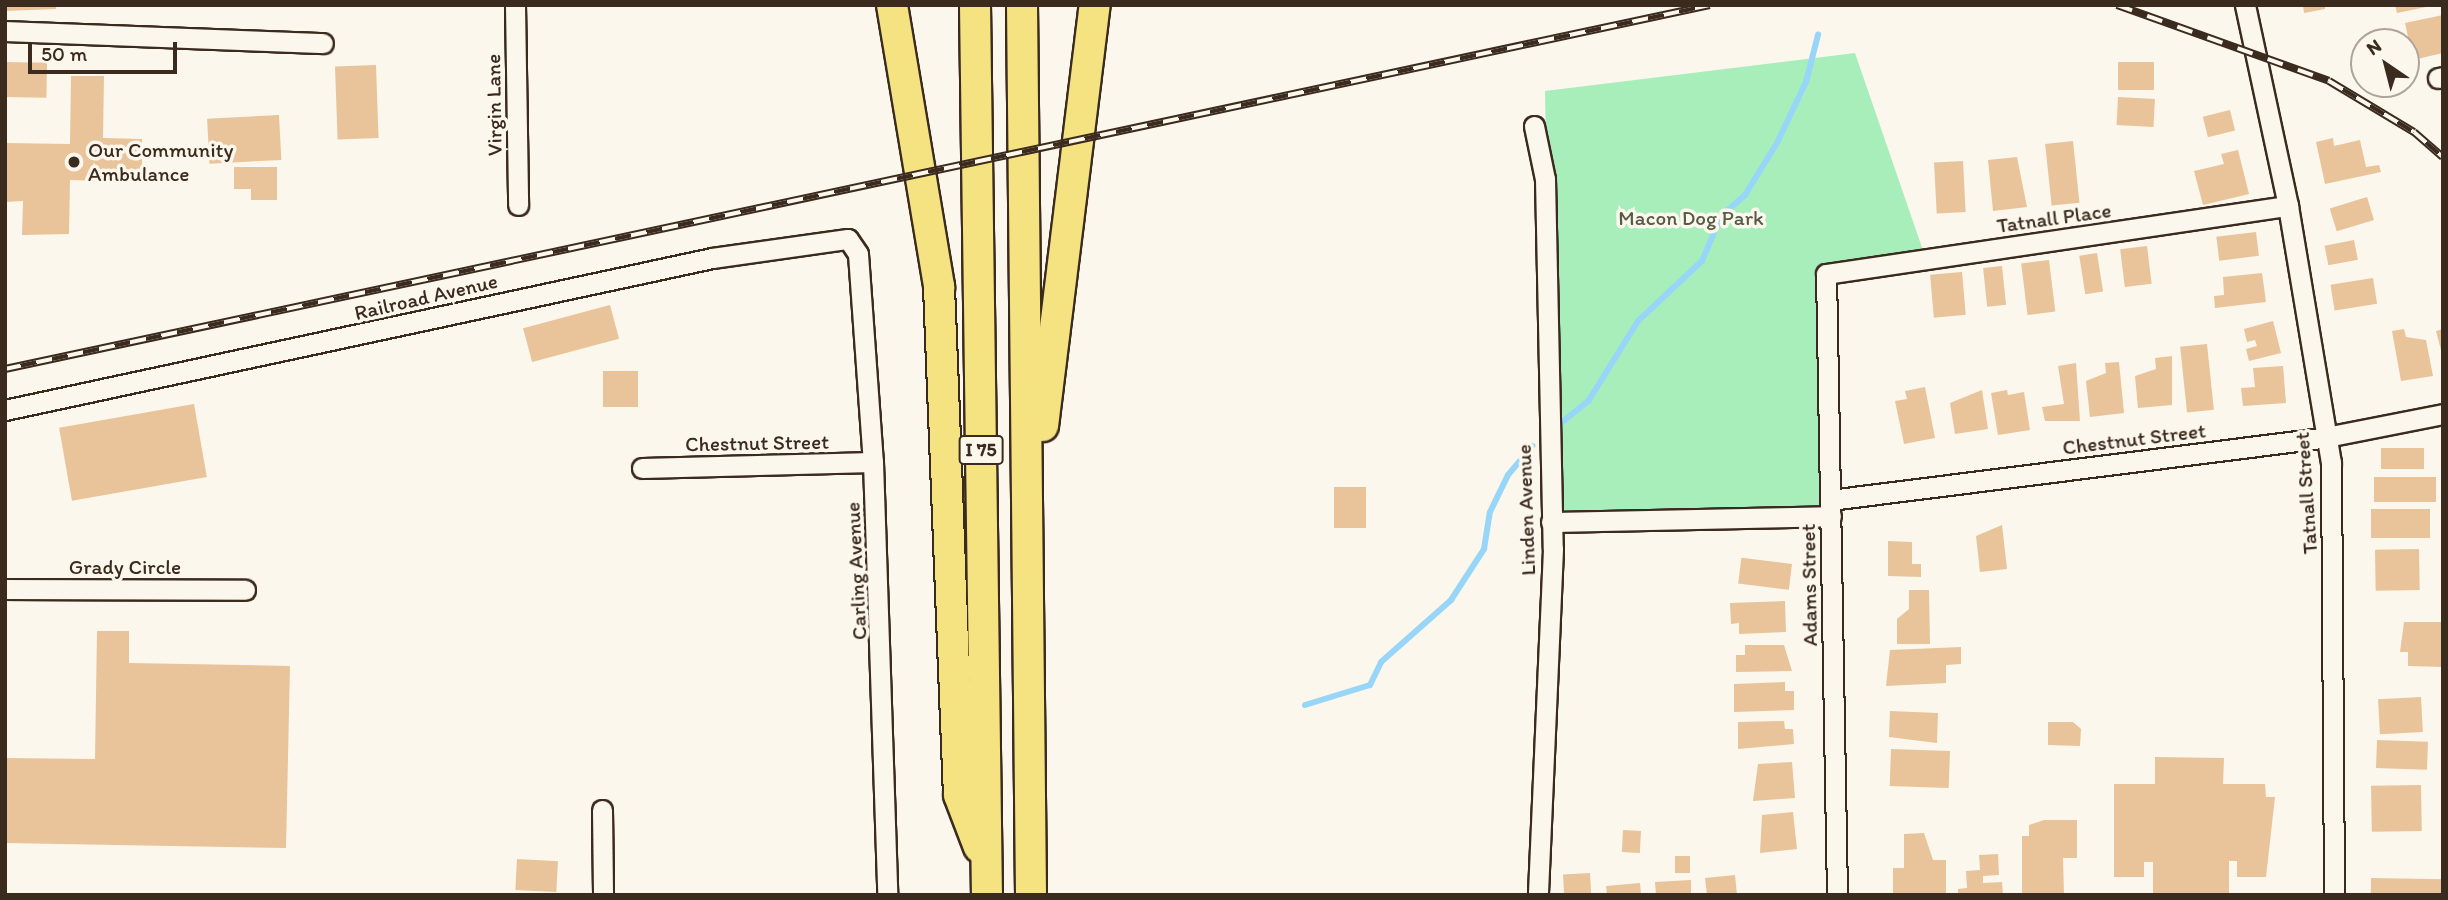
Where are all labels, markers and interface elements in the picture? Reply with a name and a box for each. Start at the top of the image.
scale bar [32,28,180,72]
north arrow [2350,28,2420,98]
text: N [2362,34,2386,60]
text: 50 m [41,41,87,66]
street label: Virgin Lane [481,54,507,156]
place label: Our Community Ambulance [88,137,233,187]
marker: Our Community Ambulance [66,154,82,170]
street label: Tatnall Place [1995,198,2113,238]
park label: Macon Dog Park [1618,205,1764,231]
street label: Railroad Avenue [352,268,500,326]
street label: Chestnut Street [2061,418,2207,460]
street label: Chestnut Street [685,429,829,457]
street label: Tatnall Street [2289,431,2323,555]
road number: I 75 [958,435,1004,466]
street label: Linden Avenue [1511,444,1541,576]
street label: Carling Avenue [840,502,872,640]
street label: Adams Street [1795,524,1823,646]
street label: Grady Circle [69,554,181,580]

